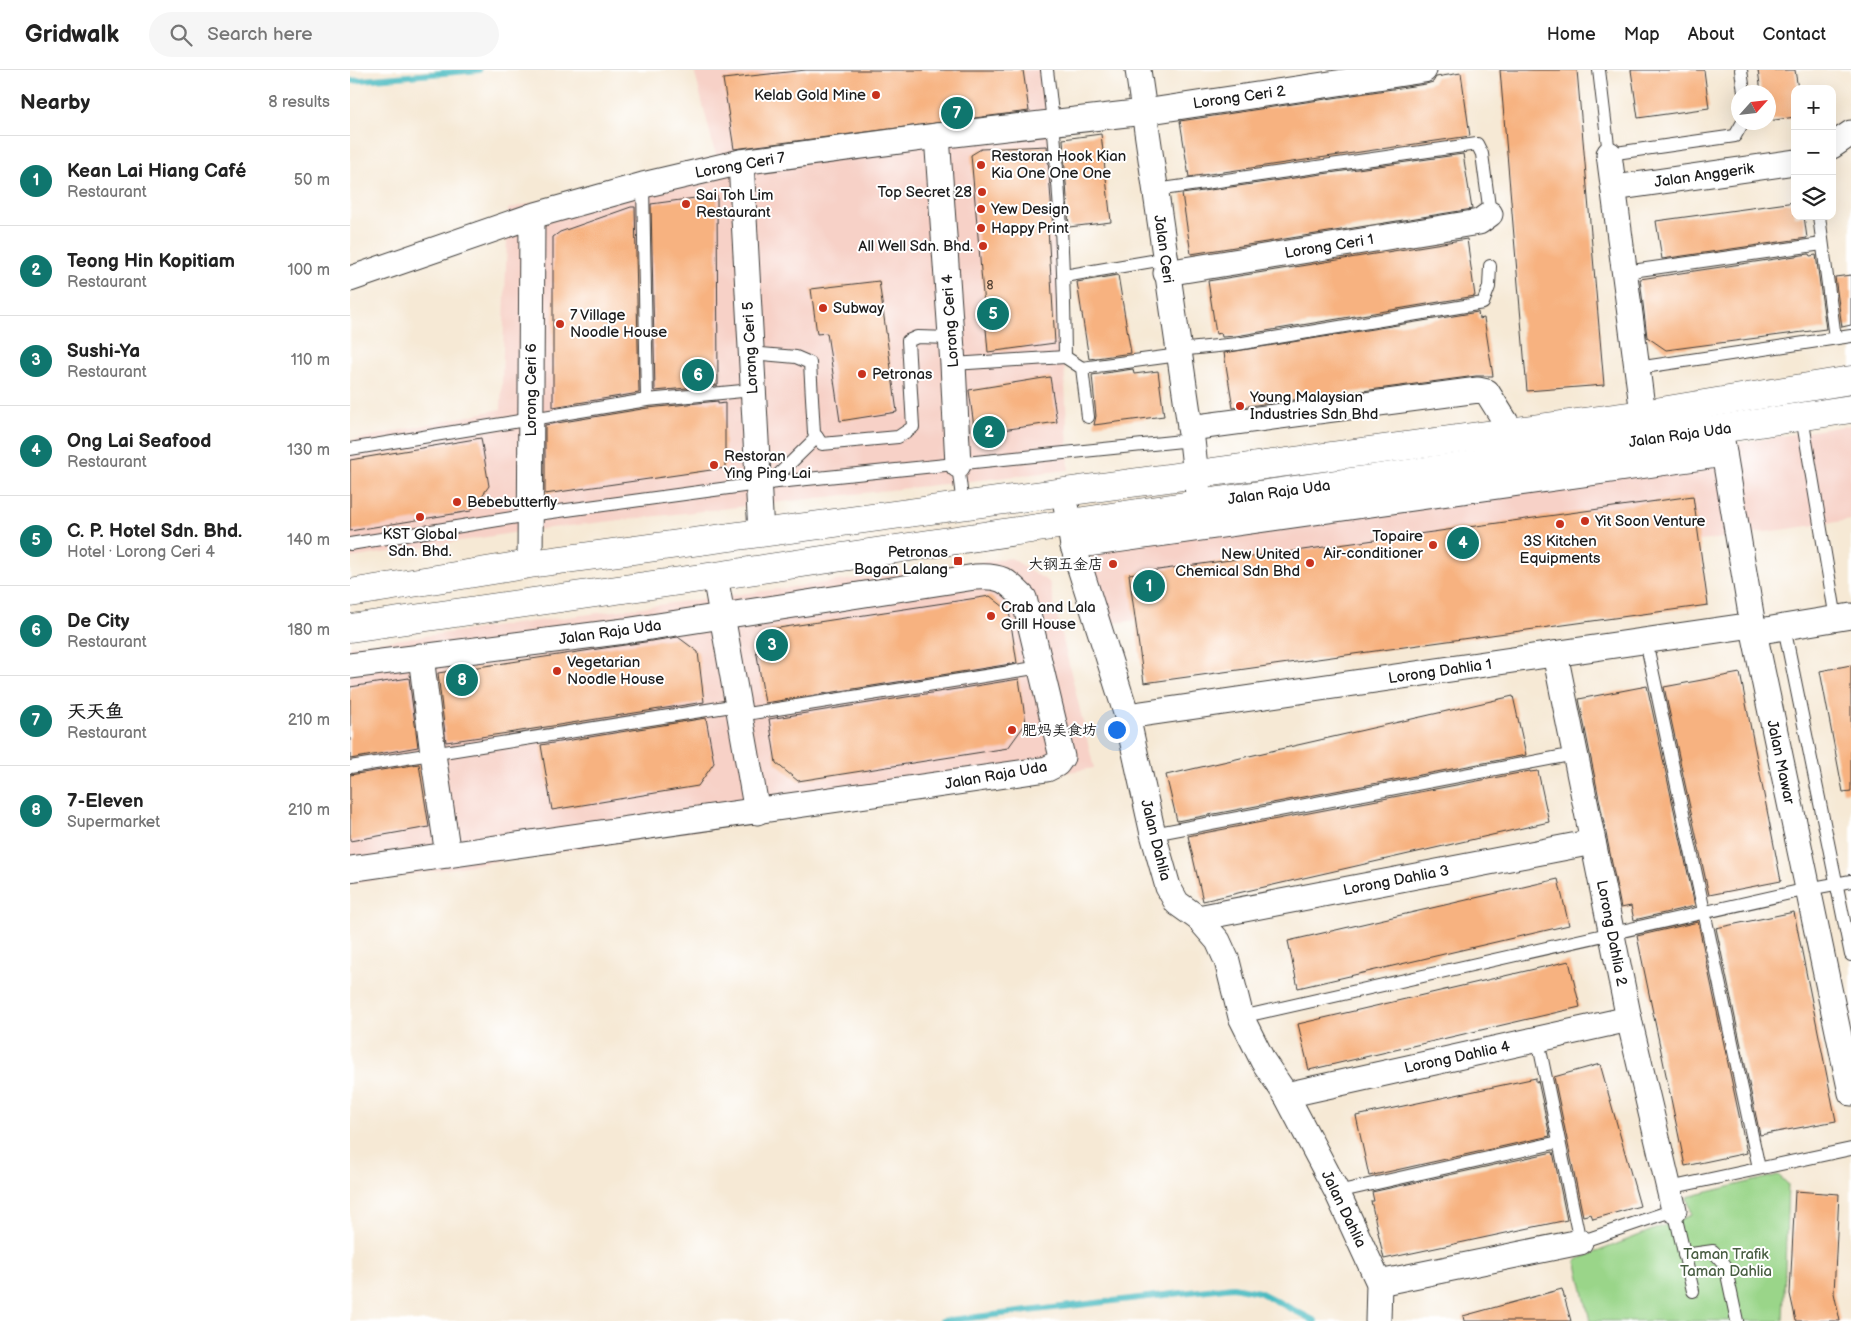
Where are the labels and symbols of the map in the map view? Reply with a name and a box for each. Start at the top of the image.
street label: Lorong Ceri 2 [1192,82,1287,113]
north arrow [1731,85,1776,130]
place label: Kelab Gold Mine [754,86,866,105]
marker: Kelab Gold Mine [870,89,882,101]
pin: 7 [941,94,973,132]
place label: Restoran Hook Kian Kia One One One [991,147,1126,183]
street label: Lorong Ceri 7 [694,148,787,183]
marker: Restoran Hook Kian Kia One One One [975,159,987,171]
street label: Jalan Anggerik [1653,159,1756,192]
place label: Top Secret 28 [877,183,972,202]
place label: Sai Toh Lim Restaurant [696,186,774,222]
marker: Top Secret 28 [976,186,988,198]
marker: Sai Toh Lim Restaurant [680,198,692,210]
place label: Yew Design [990,200,1069,219]
marker: Yew Design [975,203,987,215]
street label: Jalan Ceri [1149,214,1178,284]
place label: Happy Print [991,219,1069,238]
marker: Happy Print [975,222,987,234]
street label: Lorong Ceri 1 [1283,230,1375,263]
place label: All Well Sdn. Bhd. [858,237,973,256]
marker: All Well Sdn. Bhd. [977,240,989,252]
street label: Lorong Ceri 4 [938,274,963,368]
house number: 8 [987,278,994,293]
pin: 5 [977,295,1009,333]
place label: Subway [833,299,884,318]
street label: Lorong Ceri 5 [739,301,762,395]
marker: Subway [817,302,829,314]
place label: 7 Village Noodle House [570,306,667,342]
marker: 7 Village Noodle House [554,318,566,330]
street label: Lorong Ceri 6 [522,343,541,437]
pin: 6 [682,356,714,394]
place label: Petronas [872,365,933,384]
marker: Petronas [856,368,868,380]
place label: Young Malaysian Industries Sdn Bhd [1249,388,1378,424]
marker: Young Malaysian Industries Sdn Bhd [1234,400,1246,412]
pin: 2 [973,413,1005,451]
street label: Jalan Raja Uda [1627,419,1733,452]
place label: Restoran Ying Ping Lai [723,447,811,483]
marker: Restoran Ying Ping Lai [708,459,720,471]
street label: Jalan Raja Uda [1226,476,1332,509]
place label: Bebebutterfly [467,493,557,512]
marker: Bebebutterfly [451,496,463,508]
marker: KST Global Sdn. Bhd. [414,511,426,523]
place label: Yit Soon Venture [1594,512,1706,531]
marker: Yit Soon Venture [1579,515,1591,527]
marker: 3S Kitchen Equipments [1554,518,1566,530]
pin: 4 [1447,524,1479,562]
place label: KST Global Sdn. Bhd. [383,525,457,561]
place label: Topaire Air-conditioner [1323,527,1424,563]
place label: 3S Kitchen Equipments [1520,532,1601,568]
marker: Topaire Air-conditioner [1427,539,1439,551]
place label: Petronas Bagan Lalang [854,543,949,579]
place label: New United Chemical Sdn Bhd [1175,545,1300,581]
marker: Petronas Bagan Lalang [952,555,964,567]
place label: 大钢五金店 [1028,555,1103,574]
marker: New United Chemical Sdn Bhd [1304,557,1316,569]
marker: 大钢五金店 [1107,558,1119,570]
pin: 1 [1133,567,1165,605]
place label: Crab and Lala Grill House [1001,598,1096,634]
marker: Crab and Lala Grill House [985,610,997,622]
street label: Jalan Raja Uda [557,616,663,649]
pin: 3 [756,626,788,664]
place label: Vegetarian Noodle House [567,653,664,689]
street label: Lorong Dahlia 1 [1387,655,1493,688]
pin: 8 [446,661,478,699]
marker: Vegetarian Noodle House [551,665,563,677]
your location [1104,717,1130,743]
street label: Jalan Mawar [1762,718,1799,806]
place label: 肥妈美食坊 [1022,721,1097,740]
marker: 肥妈美食坊 [1006,724,1018,736]
street label: Jalan Raja Uda [943,757,1049,794]
street label: Jalan Dahlia [1136,797,1175,883]
street label: Lorong Dahlia 3 [1341,861,1451,900]
street label: Lorong Dahlia 2 [1592,879,1631,988]
street label: Lorong Dahlia 4 [1403,1037,1512,1078]
street label: Jalan Dahlia [1317,1168,1370,1251]
park label: Taman Trafik Taman Dahlia [1680,1245,1772,1281]

